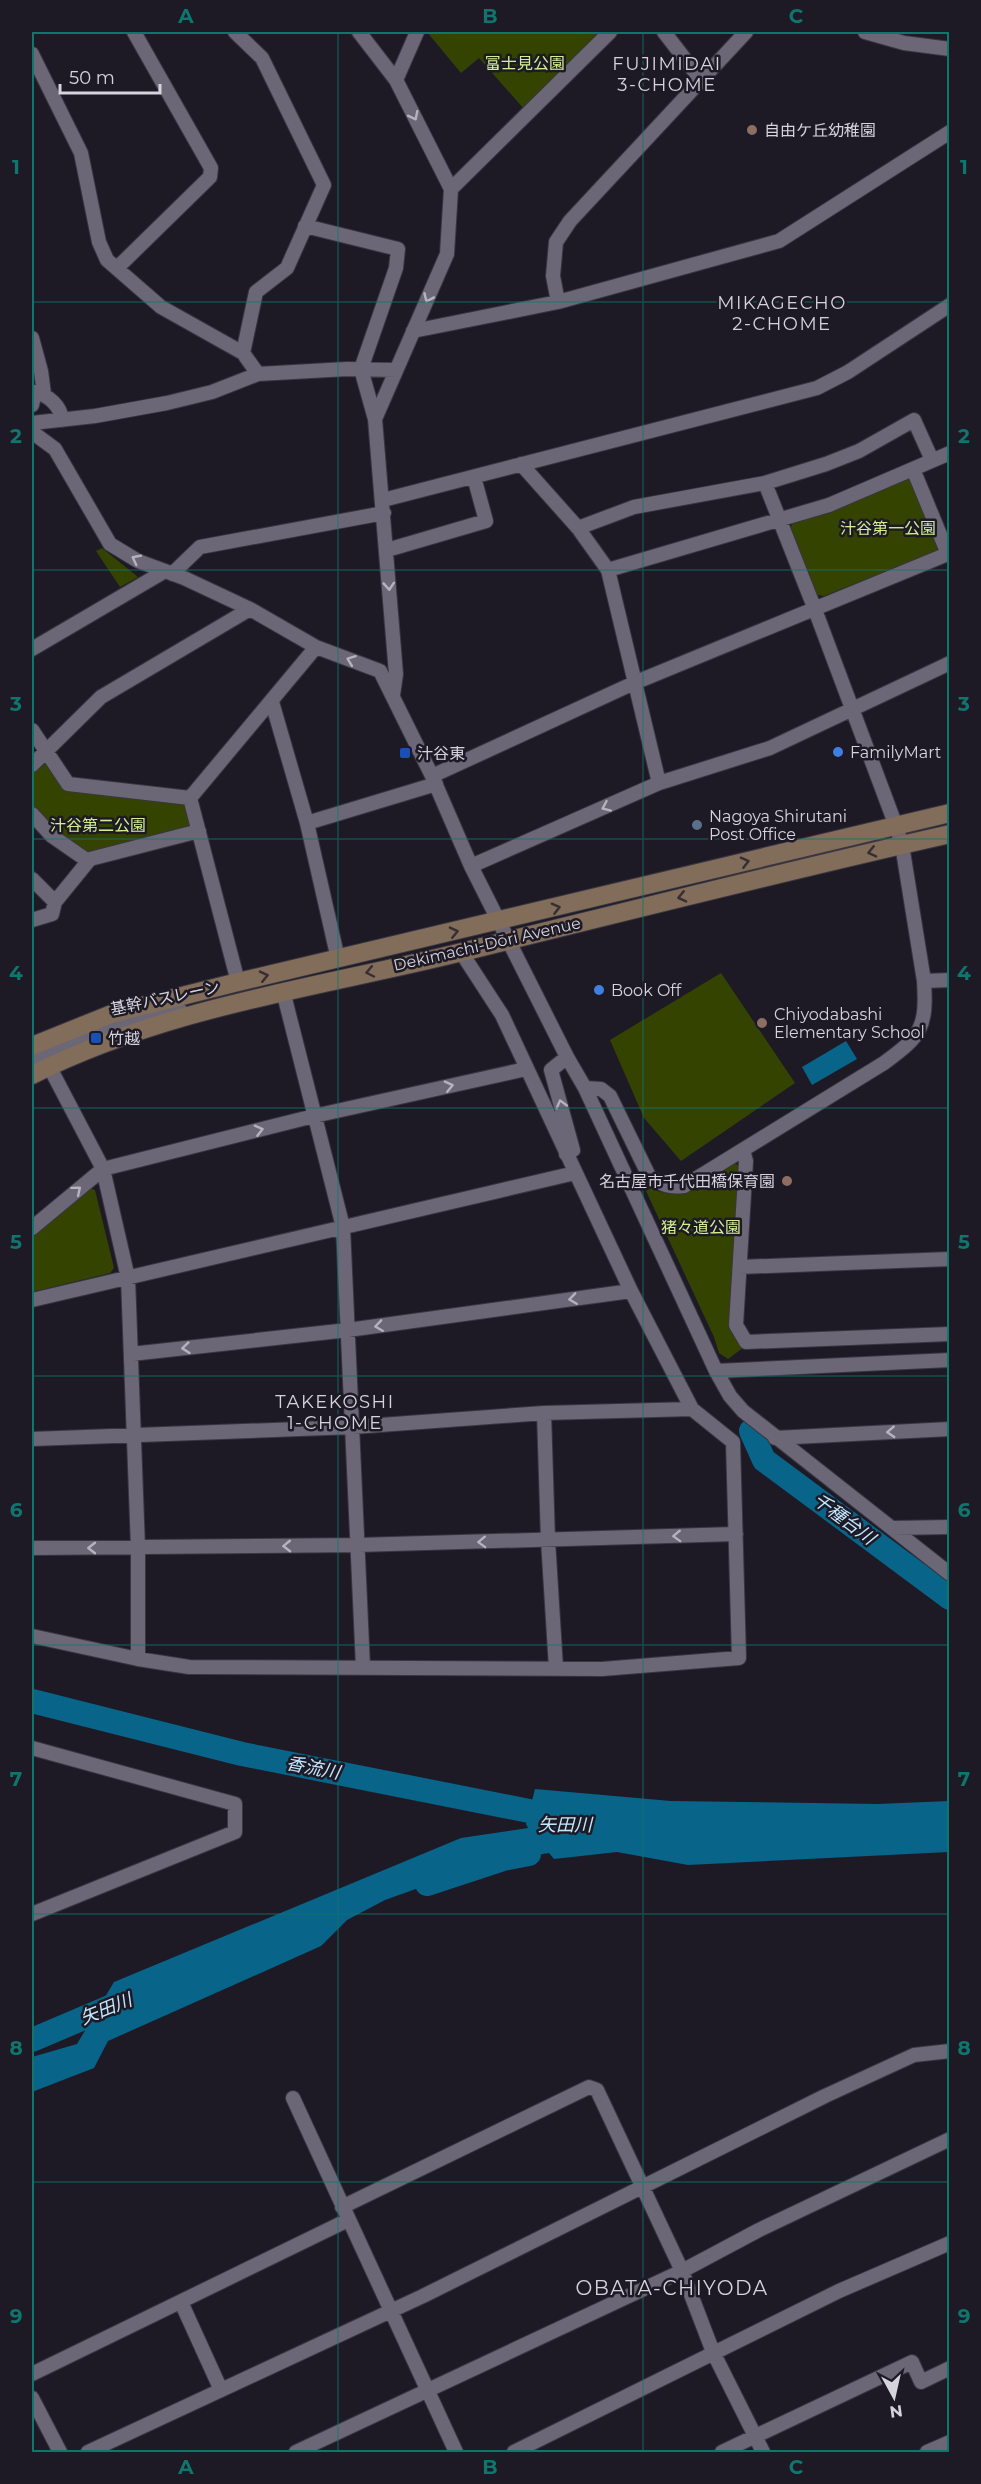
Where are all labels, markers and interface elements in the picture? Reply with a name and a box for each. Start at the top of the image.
text: A [177,4,194,28]
text: B [482,4,498,28]
text: C [789,4,804,28]
district label: FUJIMIDAI 3-CHOME [612,53,722,96]
park label: 富士見公園 [485,54,565,73]
scale bar [60,57,160,95]
text: 50 m [69,67,115,89]
one-way arrow [406,109,418,120]
place label: 自由ケ丘幼稚園 [764,121,876,140]
marker: 自由ケ丘幼稚園 [745,123,759,137]
text: 1 [12,155,20,179]
text: 1 [960,155,968,179]
one-way arrow [423,291,435,302]
district label: MIKAGECHO 2-CHOME [717,292,847,335]
text: 2 [10,424,22,448]
text: 2 [958,424,970,448]
park label: 汁谷第一公園 [840,519,936,538]
one-way arrow [132,555,143,567]
one-way arrow [383,581,396,590]
one-way arrow [346,654,356,667]
text: 3 [9,692,22,716]
text: 3 [957,692,970,716]
place label: FamilyMart [850,743,942,762]
place label: 汁谷東 [417,744,465,763]
marker: FamilyMart [831,745,845,759]
marker: 汁谷東 [398,746,412,760]
one-way arrow [601,800,612,812]
place label: Nagoya Shirutani Post Office [709,807,847,844]
park label: 汁谷第二公園 [50,816,146,835]
marker: Nagoya Shirutani Post Office [690,818,704,832]
one-way arrow [867,845,877,858]
one-way arrow [740,856,750,869]
one-way arrow [678,890,688,903]
one-way arrow [550,902,560,915]
street label: Dekimachi-Dōri Avenue [391,913,583,975]
one-way arrow [449,926,459,939]
text: 4 [9,961,23,985]
text: 4 [957,961,971,985]
one-way arrow [365,964,375,977]
one-way arrow [259,970,269,983]
street label: 基幹バスレーン [109,977,221,1019]
place label: Book Off [611,981,682,1000]
marker: Book Off [592,983,606,997]
place label: Chiyodabashi Elementary School [774,1005,925,1042]
marker: Chiyodabashi Elementary School [755,1016,769,1030]
place label: 竹越 [108,1029,140,1048]
marker: 竹越 [89,1031,103,1045]
one-way arrow [444,1081,454,1094]
one-way arrow [556,1099,568,1110]
one-way arrow [254,1125,264,1138]
place label: 名古屋市千代田橋保育園 [599,1172,775,1191]
marker: 名古屋市千代田橋保育園 [780,1174,794,1188]
one-way arrow [70,1187,81,1198]
park label: 猪々道公園 [661,1218,741,1237]
text: 5 [10,1230,22,1254]
text: 5 [958,1230,970,1254]
one-way arrow [568,1292,577,1304]
one-way arrow [375,1319,384,1331]
one-way arrow [181,1341,190,1354]
district label: TAKEKOSHI 1-CHOME [275,1391,395,1434]
one-way arrow [887,1426,896,1439]
water label: 千種台川 [809,1489,881,1551]
text: 6 [10,1498,23,1522]
text: 6 [958,1498,971,1522]
one-way arrow [673,1530,682,1542]
one-way arrow [478,1536,487,1548]
one-way arrow [283,1540,292,1553]
one-way arrow [88,1542,97,1554]
water label: 香流川 [284,1752,344,1784]
text: 7 [10,1767,22,1791]
text: 7 [958,1767,970,1791]
water label: 矢田川 [538,1814,594,1836]
water label: 矢田川 [77,1988,137,2029]
text: 8 [9,2036,23,2060]
text: 8 [957,2036,971,2060]
district label: OBATA-CHIYODA [575,2276,769,2300]
text: 9 [10,2304,22,2328]
text: 9 [958,2304,970,2328]
north arrow [864,2367,924,2427]
text: N [888,2401,904,2422]
text: A [177,2455,194,2479]
text: B [482,2455,498,2479]
text: C [789,2455,804,2479]

